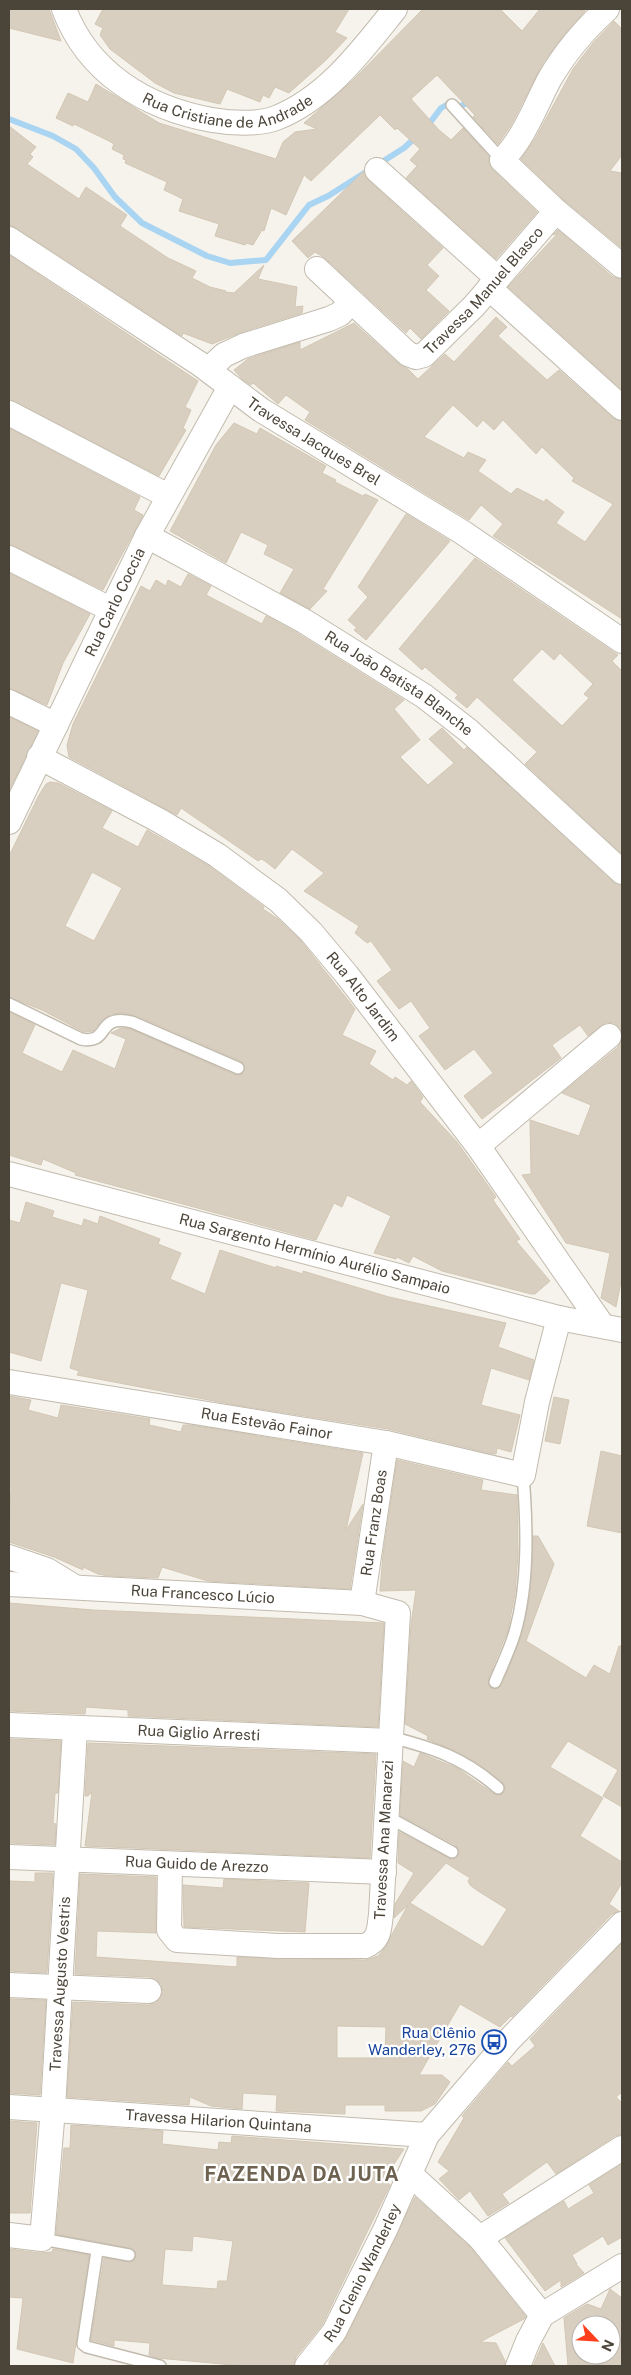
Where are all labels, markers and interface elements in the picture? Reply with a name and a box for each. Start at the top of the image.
street label: Rua Cristiane de Andrade [138,85,316,103]
text: Rua Cristiane de Andrade [140,89,316,131]
street label: Travessa Manuel Blasco [420,223,546,358]
street label: Travessa Jacques Brel [244,394,384,488]
street label: Rua Carlo Coccia [81,545,148,659]
street label: Rua João Batista Blanche [322,627,476,739]
street label: Rua Alto Jardim [323,948,404,1044]
street label: Rua Sargento Hermínio Aurélio Sampaio [177,1210,452,1297]
street label: Rua Estevão Fainor [200,1404,334,1442]
street label: Rua Franz Boas [357,1468,390,1577]
street label: Rua Francesco Lúcio [130,1582,275,1606]
street label: Rua Giglio Arresti [137,1721,261,1744]
street label: Travessa Ana Manarezi [371,1760,396,1920]
street label: Rua Guido de Arezzo [125,1853,269,1875]
street label: Travessa Augusto Vestris [46,1896,73,2072]
place label: Rua Clênio Wanderley, 276 [368,2024,476,2058]
bus stop icon: Rua Clênio Wanderley, 276 [481,2029,507,2055]
street label: Travessa Hilarion Quintana [125,2106,312,2135]
district label: FAZENDA DA JUTA [204,2162,400,2186]
street label: Rua Clenio Wanderley [320,2201,404,2345]
north arrow [571,2315,621,2365]
text: N [598,2337,617,2354]

